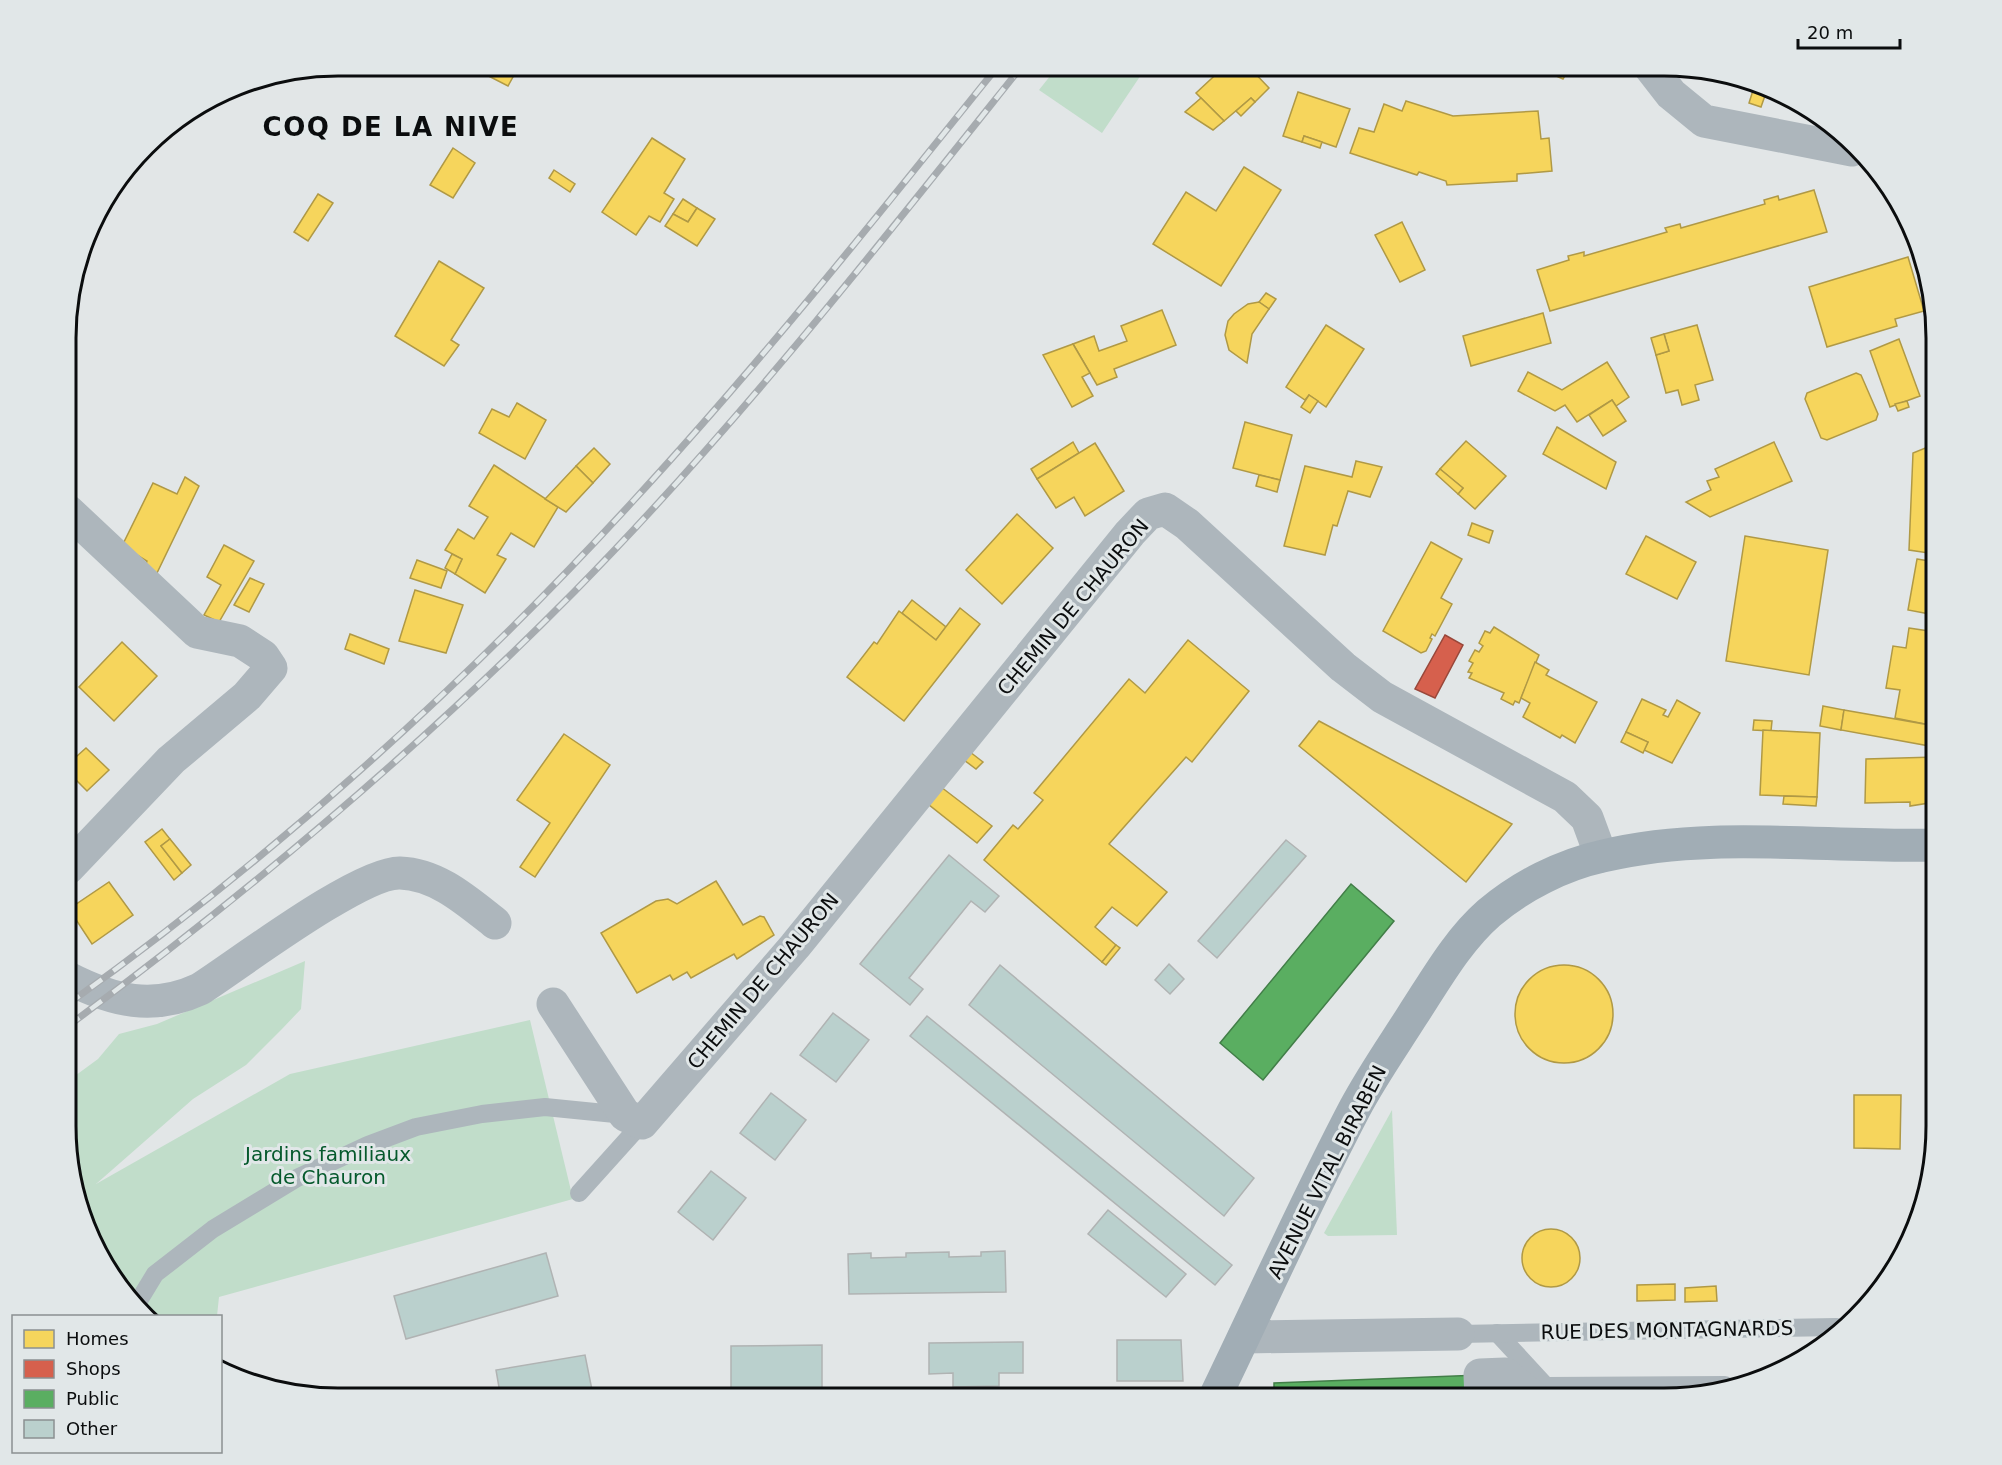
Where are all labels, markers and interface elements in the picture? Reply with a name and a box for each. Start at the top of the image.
scale bar [1798,12,1900,50]
text: 20 m [1807,22,1853,43]
district label: COQ DE LA NIVE [263,112,519,142]
street label: CHEMIN DE CHAURON [992,514,1154,700]
street label: CHEMIN DE CHAURON [682,888,844,1074]
street label: AVENUE VITAL BIRABEN [1263,1061,1391,1283]
park label: Jardins familiaux de Chauron [243,1142,411,1189]
legend [12,1315,222,1453]
street label: RUE DES MONTAGNARDS [1540,1316,1794,1344]
text: Homes [66,1328,129,1349]
text: Shops [66,1358,121,1379]
text: Public [66,1388,119,1409]
text: Other [66,1418,118,1439]

